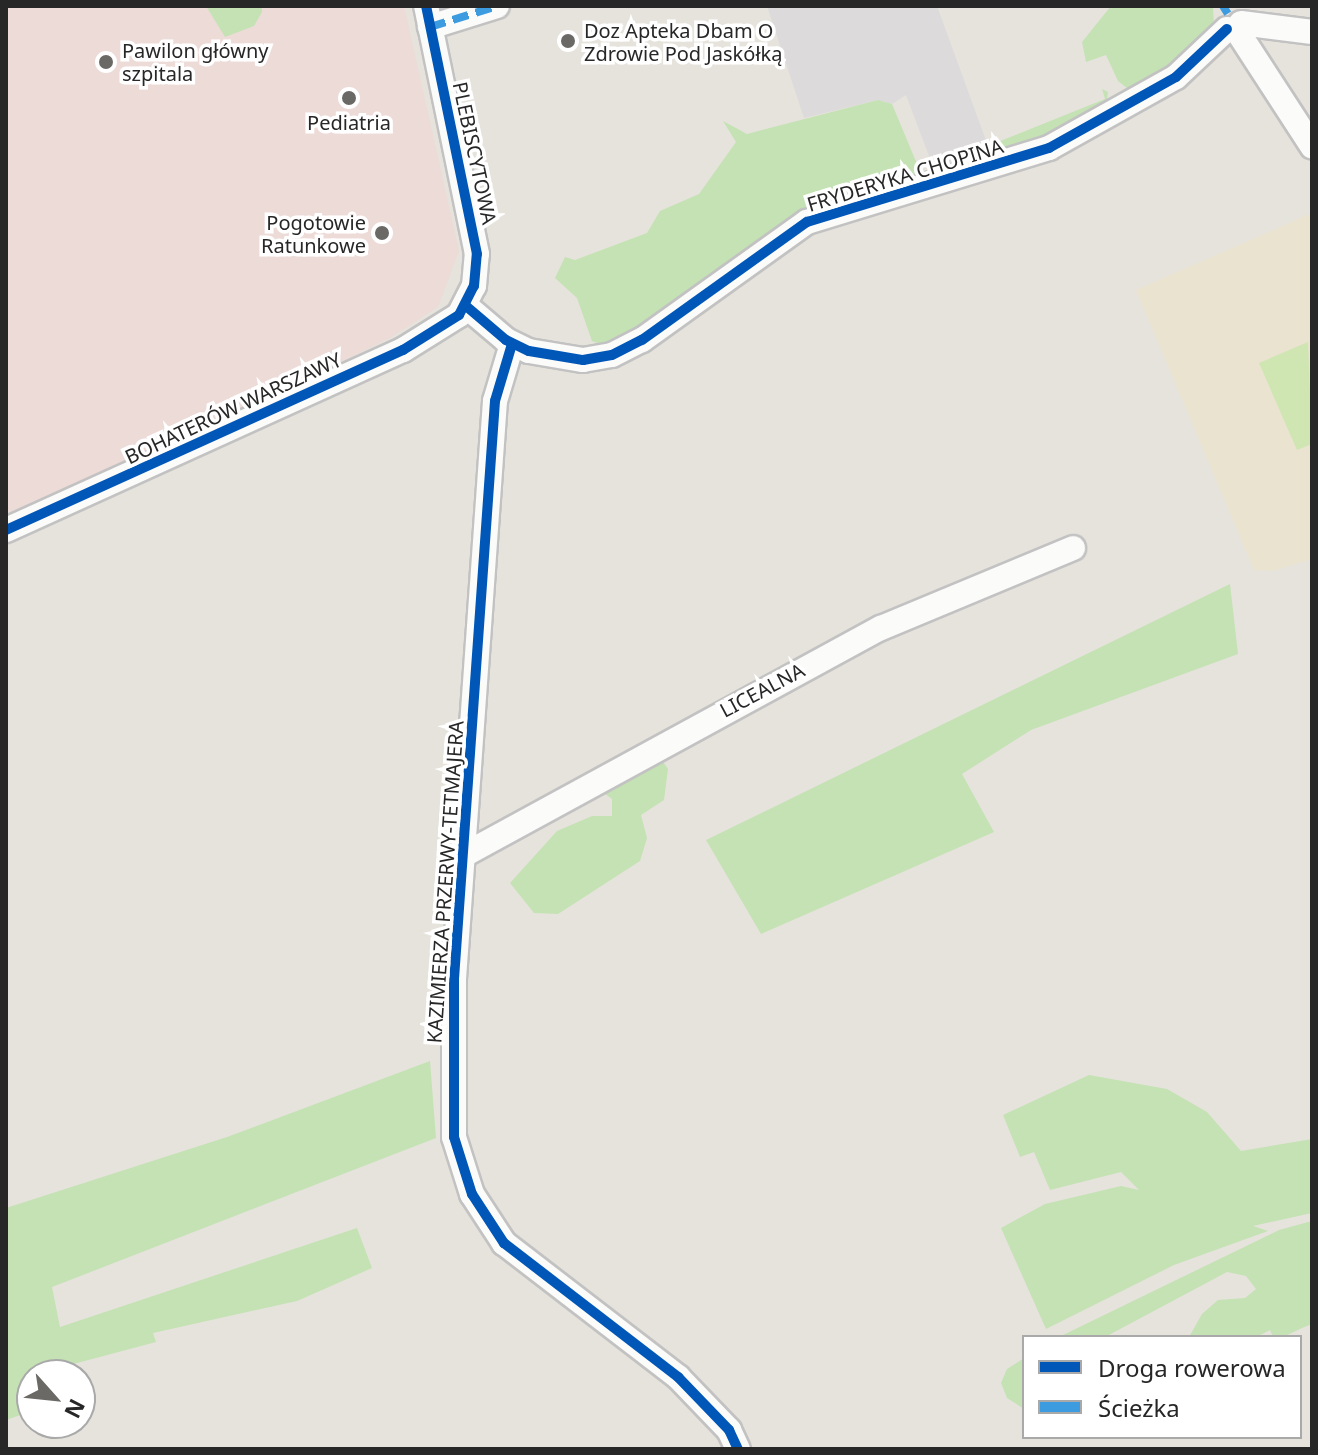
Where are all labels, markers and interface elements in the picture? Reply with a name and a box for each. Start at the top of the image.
place label: Doz Apteka Dbam O Zdrowie Pod Jaskółką [584,18,782,65]
marker: Doz Apteka Dbam O Zdrowie Pod Jaskółką [559,32,577,50]
place label: Pawilon główny szpitala [122,38,268,85]
marker: Pawilon główny szpitala [97,53,115,71]
street label: PLEBISCYTOWA [448,80,502,226]
marker: Pediatria [340,89,358,107]
place label: Pediatria [307,110,391,134]
street label: FRYDERYKA CHOPINA [804,134,1006,216]
place label: Pogotowie Ratunkowe [261,210,366,257]
marker: Pogotowie Ratunkowe [373,224,391,242]
street label: BOHATERÓW WARSZAWY [121,347,345,469]
street label: LICEALNA [716,658,808,722]
street label: KAZIMIERZA PRZERWY-TETMAJERA [422,720,468,1044]
legend [1022,1335,1302,1439]
text: Droga rowerowa [1098,1351,1286,1384]
north arrow [16,1359,96,1439]
text: Ścieżka [1098,1391,1180,1424]
text: N [58,1394,93,1424]

